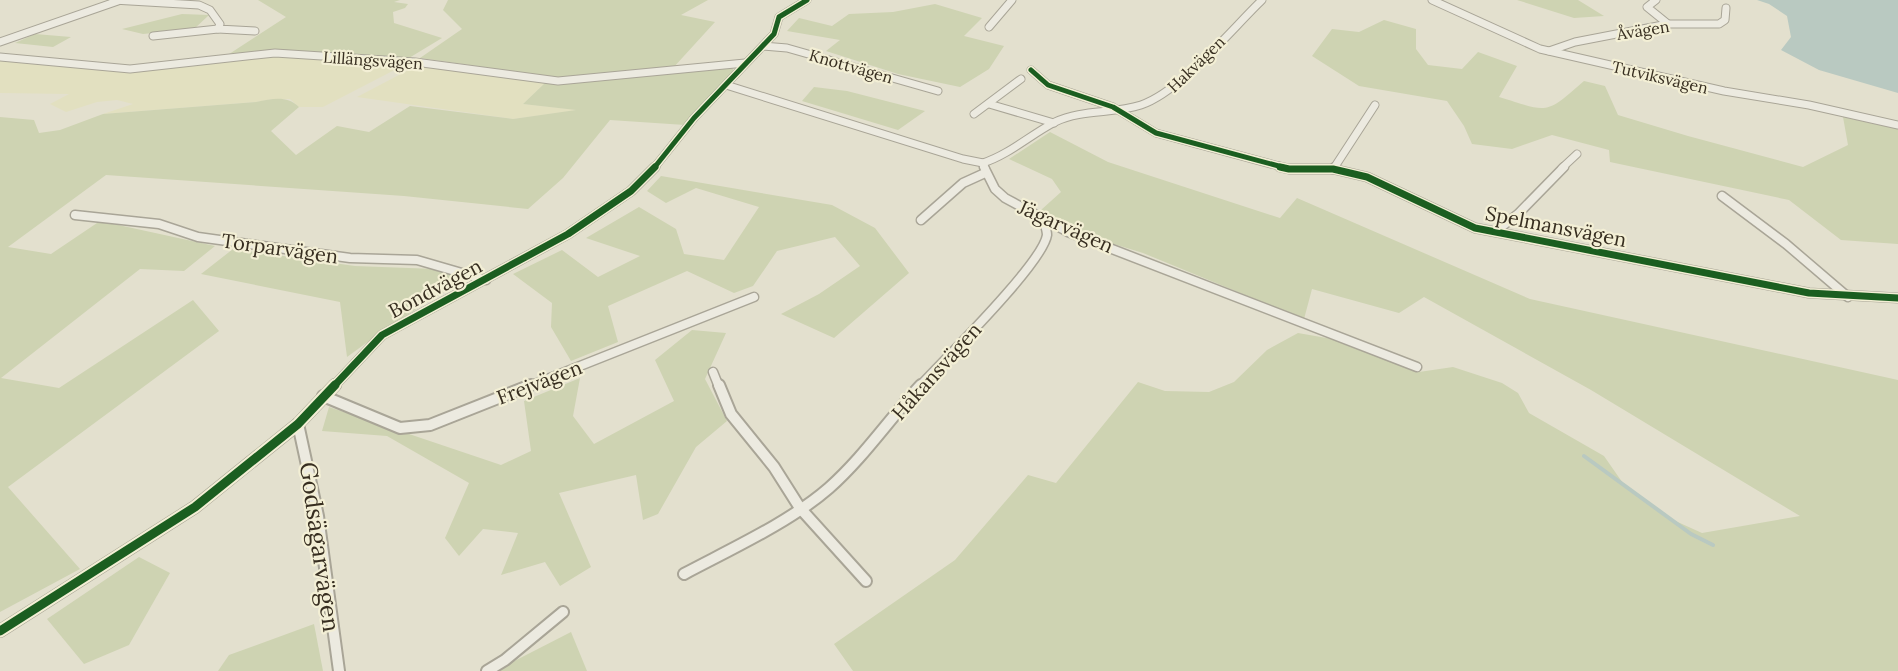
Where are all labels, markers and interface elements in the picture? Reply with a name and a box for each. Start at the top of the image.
street label: Åvägen [1614,16,1671,44]
street label: Hakvägen [1163,31,1229,96]
street label: Knottvägen [807,45,895,88]
street label: Lillängsvägen [322,47,424,73]
street label: Tutviksvägen [1610,56,1710,98]
street label: Jägarvägen [1013,193,1118,258]
street label: Spelmansvägen [1483,200,1629,252]
street label: Torparvägen [220,227,340,269]
street label: Bondvägen [384,253,486,323]
street label: Håkansvägen [886,317,986,425]
street label: Frejvägen [493,354,585,410]
street label: Godsägarvägen [293,460,347,634]

